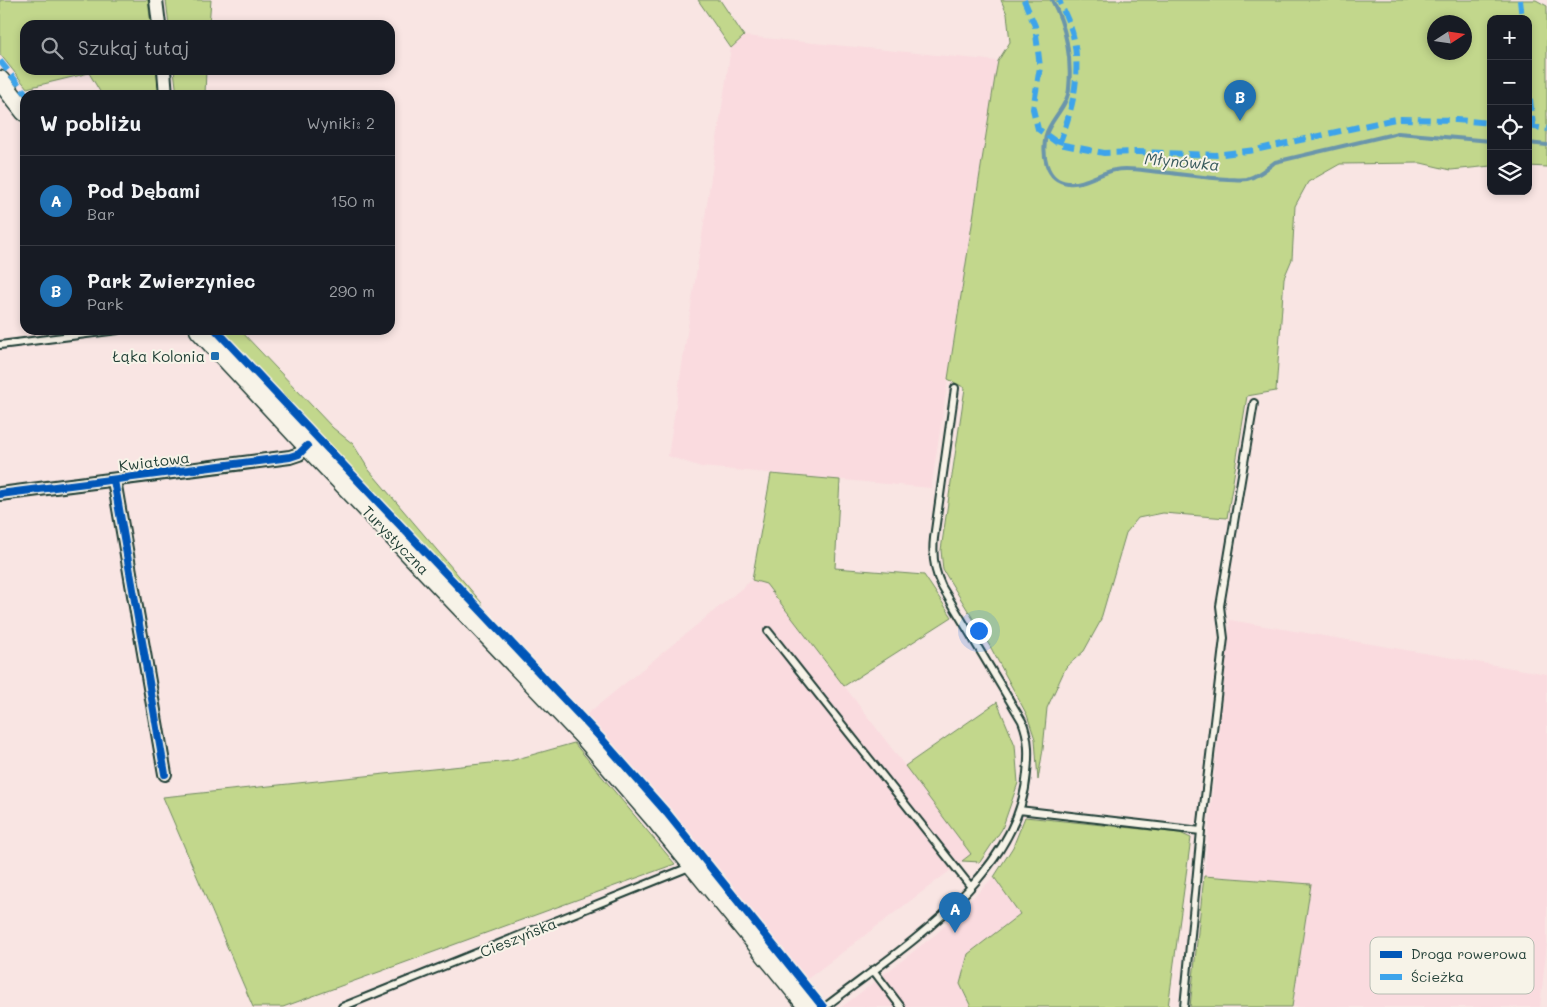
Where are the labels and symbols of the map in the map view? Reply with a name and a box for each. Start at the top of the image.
north arrow [1427,15,1472,60]
pin: B [1224,80,1256,121]
water label: Młynówka [1144,147,1220,175]
place label: Łąka Kolonia [113,346,205,366]
marker: Łąka Kolonia [209,350,221,362]
street label: Kwiatowa [117,447,191,475]
street label: Turystyczna [358,501,434,579]
your location [966,618,992,644]
pin: A [939,892,971,933]
street label: Cieszyńska [477,913,559,961]
legend [1370,937,1534,994]
text: Droga rowerowa [1411,944,1527,963]
text: Ścieżka [1411,967,1464,986]

